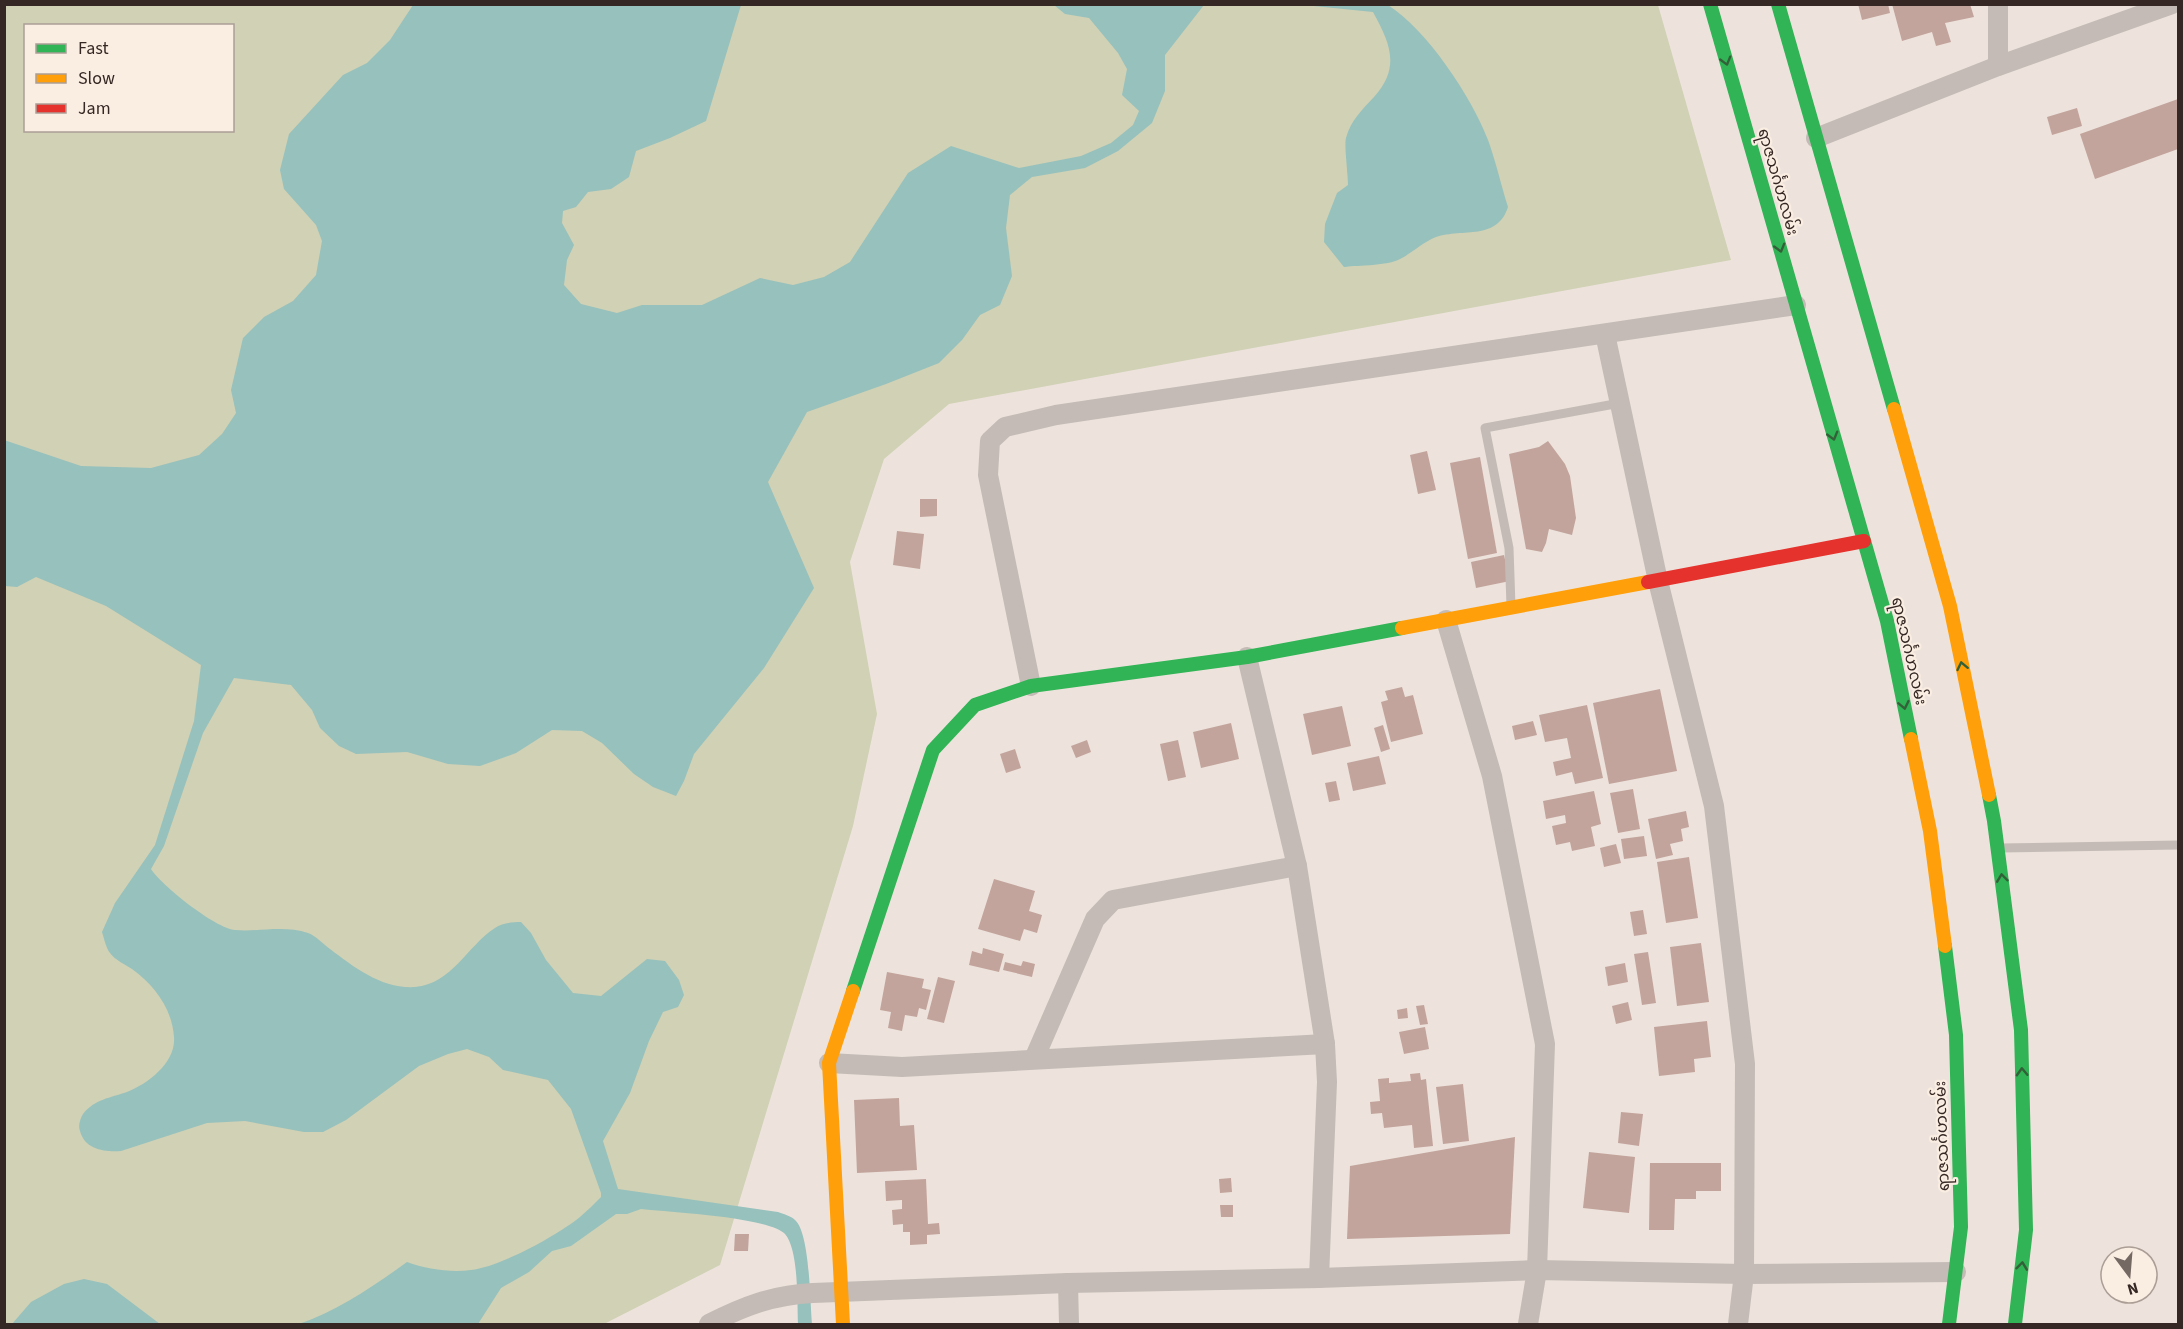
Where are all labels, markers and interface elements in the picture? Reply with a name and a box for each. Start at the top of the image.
legend [24,24,234,132]
text: Fast [78,36,109,61]
one-way arrow [1719,55,1731,66]
text: Slow [78,66,115,91]
text: Jam [78,96,111,121]
street label: ရာဇသင်္ဂဟလမ်း [1750,126,1805,239]
one-way arrow [1773,242,1785,253]
one-way arrow [1826,430,1838,441]
street label: ရာဇသင်္ဂဟလမ်း [1884,595,1933,708]
one-way arrow [1956,661,1969,671]
one-way arrow [1897,700,1910,710]
one-way arrow [1996,873,2008,883]
one-way arrow [2016,1067,2028,1076]
street label: ရာဇသင်္ဂဟလမ်း [1928,1080,1957,1192]
north arrow [2099,1245,2159,1305]
one-way arrow [2015,1262,2027,1271]
text: N [2125,1276,2141,1300]

